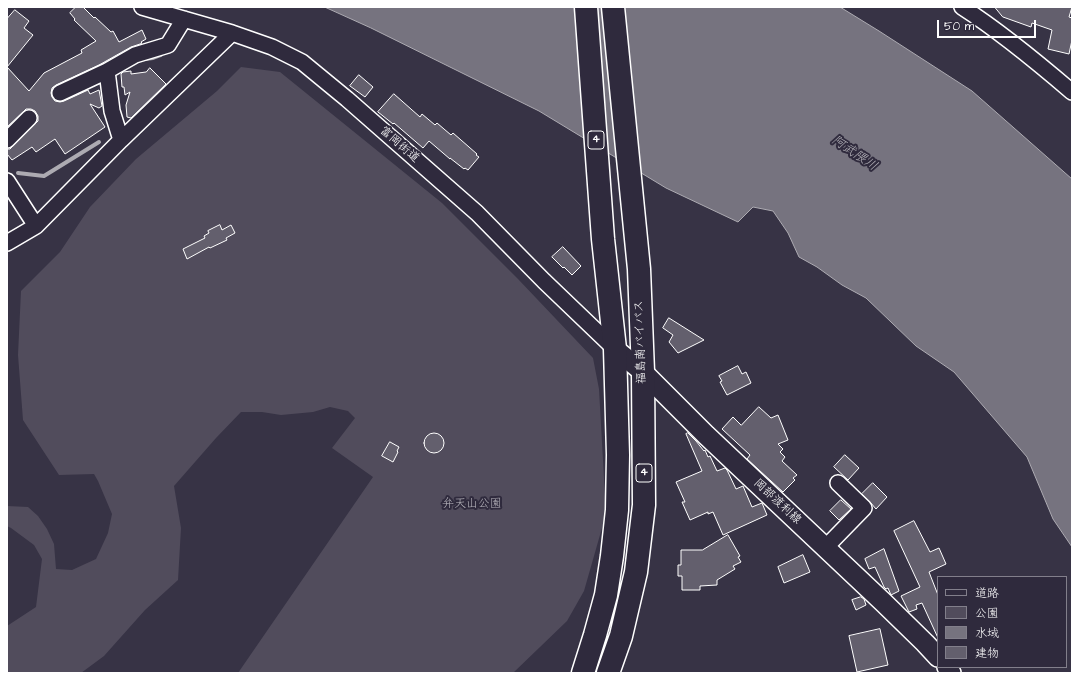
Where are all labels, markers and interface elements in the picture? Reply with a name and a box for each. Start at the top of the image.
scale bar [939,12,1038,38]
text: 50 m [944,18,974,35]
street label: 富岡街道 [376,124,422,166]
road number: 4 [588,131,604,149]
water label: 阿武隈川 [828,133,880,175]
street label: 福島南バイパス [632,300,650,384]
road number: 4 [636,464,652,482]
street label: 岡部渡利線 [750,476,804,528]
park label: 弁天山公園 [442,497,502,511]
legend [937,576,1067,668]
text: 道路 [975,585,999,602]
text: 公園 [975,605,999,622]
text: 水域 [975,625,999,642]
text: 建物 [975,645,999,662]

